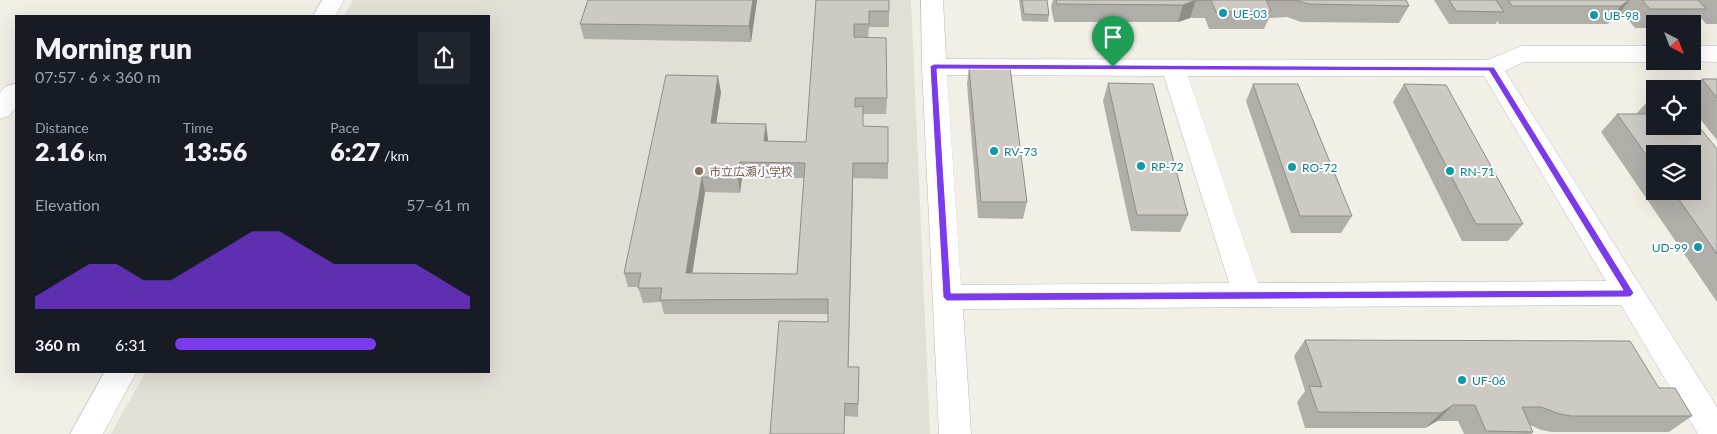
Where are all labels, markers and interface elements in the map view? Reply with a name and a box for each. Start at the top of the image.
place label: UE-03 [1233,6,1267,21]
marker: UE-03 [1217,7,1229,19]
place label: UB-98 [1604,8,1639,23]
marker: UB-98 [1588,9,1600,21]
north arrow [1646,15,1701,70]
map controls [1646,15,1701,200]
pin [1092,16,1134,67]
icon: arrive [1099,23,1127,51]
text: Morning run [35,31,192,65]
button: share [418,32,470,84]
text: 07:57 · 6 × 360 m [35,67,160,86]
button: locate [1646,80,1701,135]
text: Distance [35,119,89,136]
text: Time [183,119,213,136]
text: Pace [330,119,359,136]
text: 2.16 [35,136,84,166]
text: 13:56 [183,136,247,166]
text: 6:27 [330,136,380,166]
place label: RV-73 [1004,144,1037,159]
marker: RV-73 [988,145,1000,157]
button: layers [1646,145,1701,200]
text: km [84,147,107,164]
text: /km [380,147,409,164]
place label: RP-72 [1151,159,1184,174]
marker: RP-72 [1135,160,1147,172]
place label: RO-72 [1302,160,1337,175]
marker: RO-72 [1286,161,1298,173]
place label: 市立広瀬小学校 [709,164,793,179]
place label: RN-71 [1460,164,1495,179]
marker: 市立広瀬小学校 [693,165,705,177]
marker: RN-71 [1444,165,1456,177]
text: Elevation [35,195,100,214]
text: 57–61 m [406,195,470,214]
place label: UD-99 [1652,240,1688,255]
marker: UD-99 [1692,241,1704,253]
text: 360 m [35,335,80,354]
text: 6:31 [115,335,147,354]
place label: UF-06 [1472,373,1506,388]
marker: UF-06 [1456,374,1468,386]

